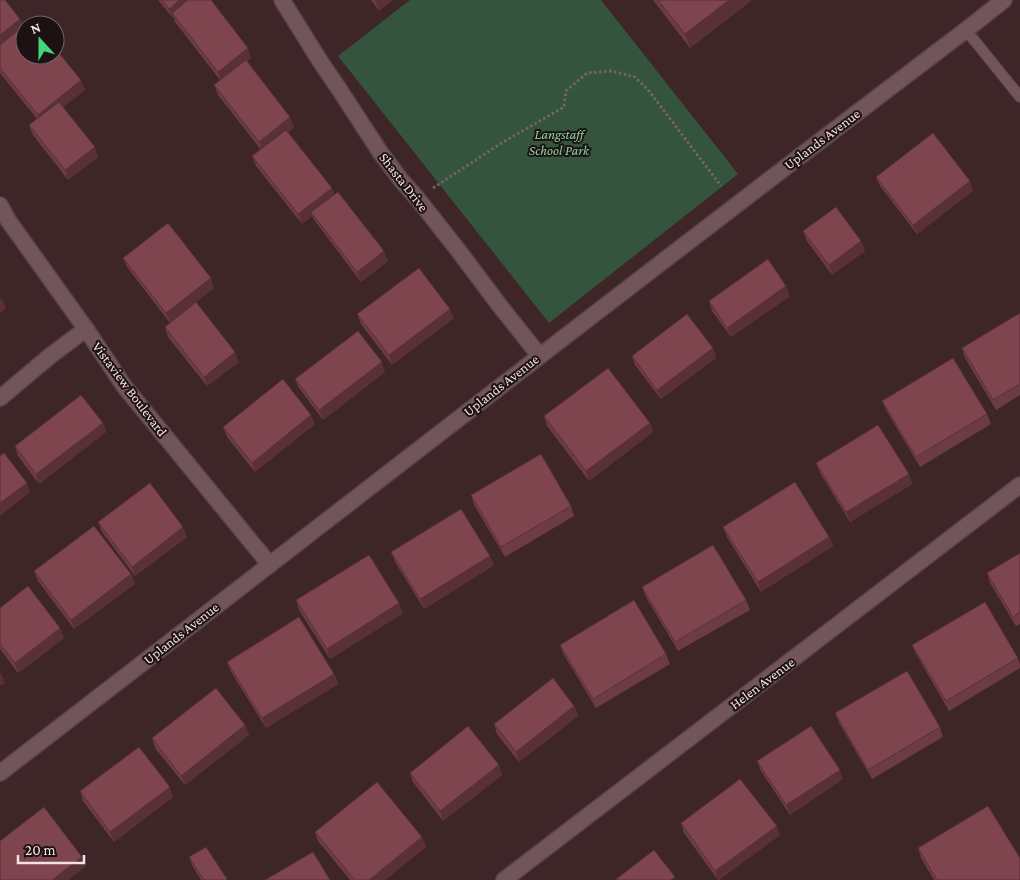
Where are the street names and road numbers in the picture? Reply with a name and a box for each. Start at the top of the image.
street label: Uplands Avenue [781,105,863,173]
street label: Shasta Drive [376,149,432,215]
street label: Vistaview Boulevard [89,339,171,440]
street label: Uplands Avenue [460,351,542,419]
street label: Uplands Avenue [140,599,222,667]
street label: Helen Avenue [727,654,797,712]

